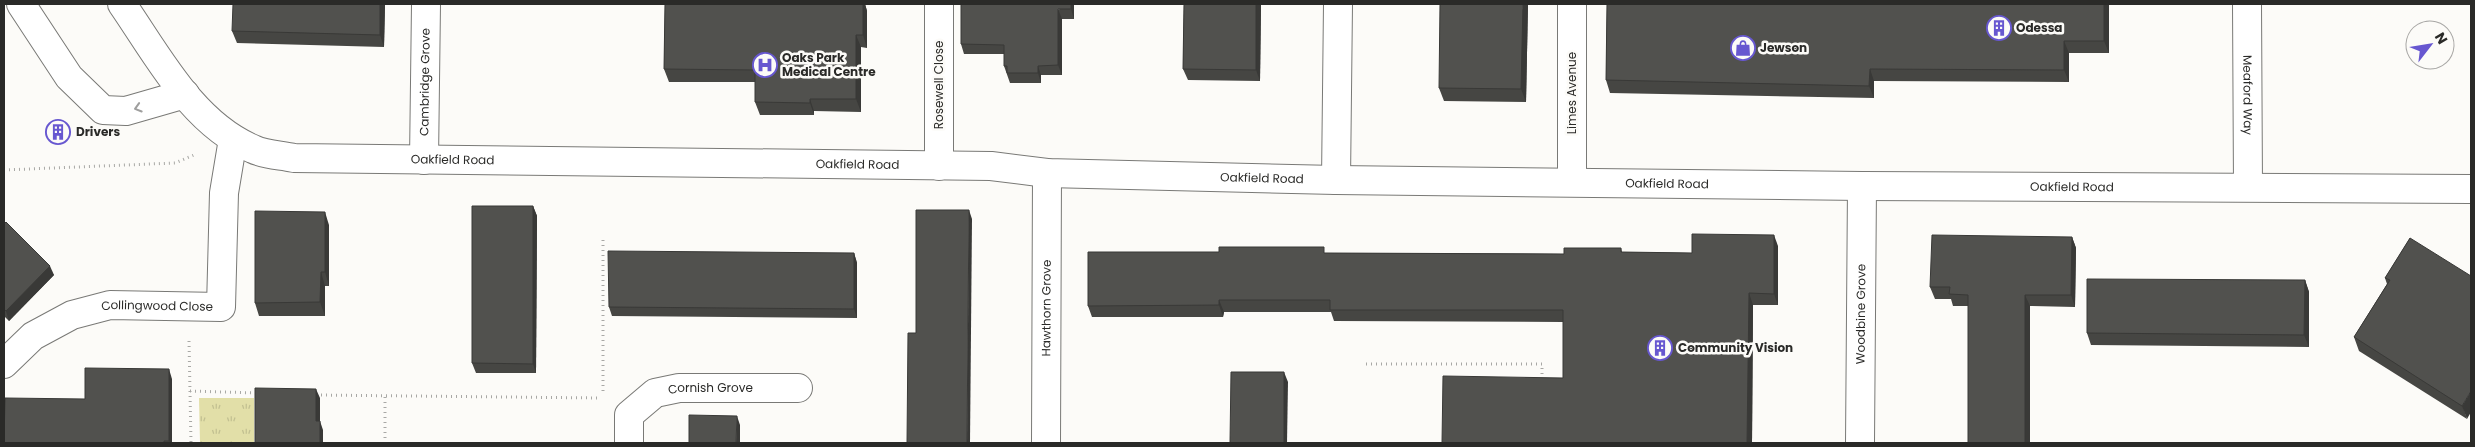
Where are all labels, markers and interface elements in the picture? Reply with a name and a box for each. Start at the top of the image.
building icon: Odessa [1986,15,2012,41]
place label: Odessa [2016,19,2063,36]
north arrow [2405,20,2455,70]
street label: Cambridge Grove [415,28,434,136]
text: N [2430,29,2452,48]
shop icon: Jewson [1730,35,1756,61]
place label: Jewson [1760,39,1807,56]
street label: Rosewell Close [930,41,947,129]
place label: Oaks Park Medical Centre [782,49,876,80]
hospital icon: Oaks Park Medical Centre [752,52,778,78]
street label: Limes Avenue [1563,52,1580,134]
street label: Meaford Way [2239,55,2257,135]
one-way arrow [134,102,143,112]
building icon: Drivers [45,119,71,145]
place label: Drivers [76,123,120,140]
street label: Oakfield Road [411,150,494,168]
street label: Oakfield Road [816,155,899,173]
street label: Oakfield Road [1220,168,1304,187]
street label: Oakfield Road [1625,174,1709,192]
street label: Oakfield Road [2030,178,2114,195]
street label: Hawthorn Grove [1037,259,1055,357]
street label: Woodbine Grove [1852,264,1869,364]
street label: Collingwood Close [99,296,213,315]
building icon: Community Vision [1647,335,1673,361]
place label: Community Vision [1678,339,1793,356]
street label: Cornish Grove [666,379,753,398]

